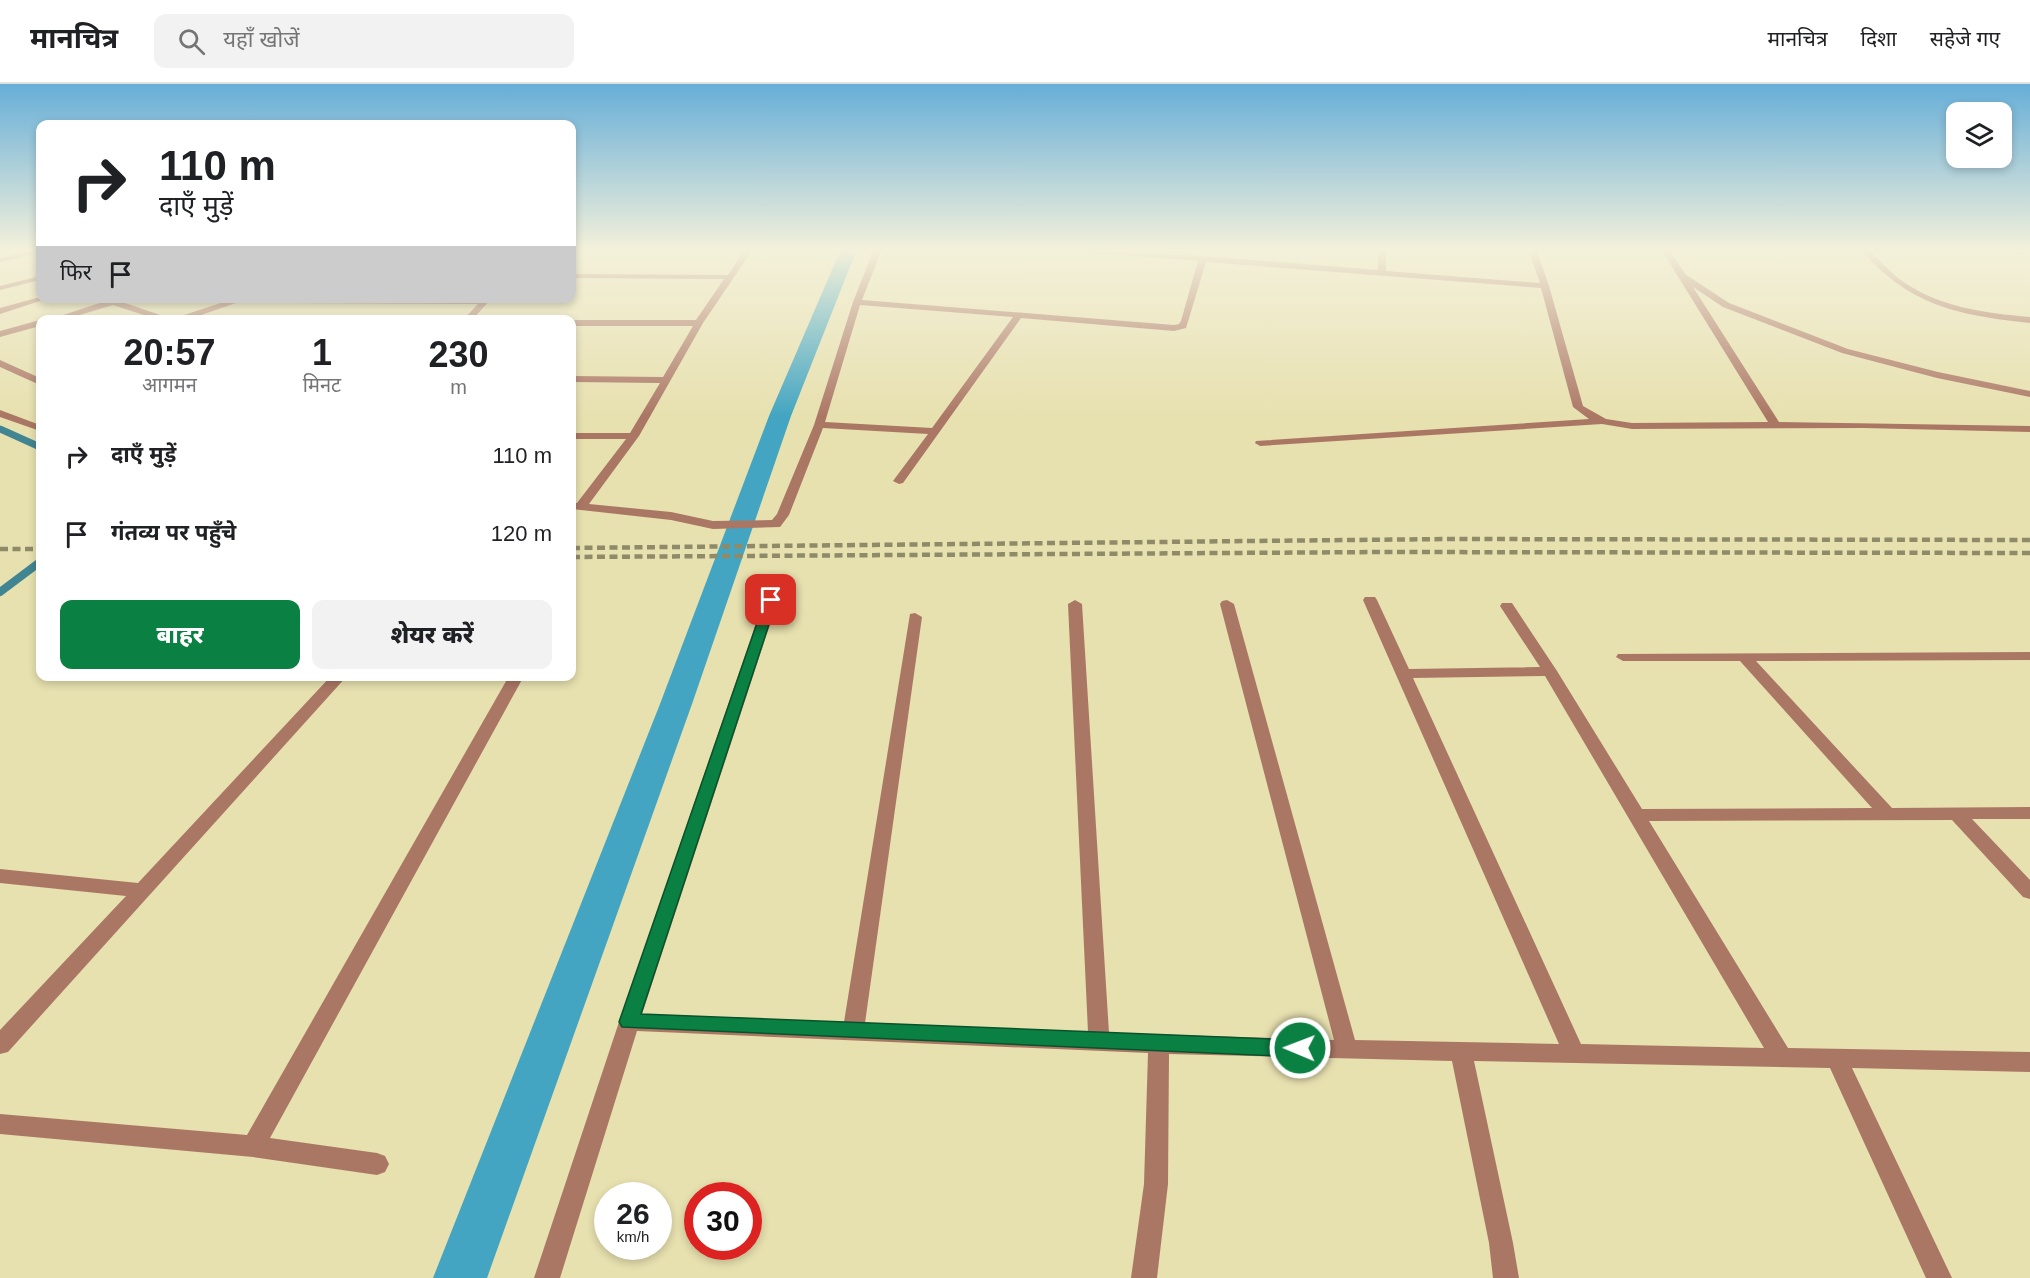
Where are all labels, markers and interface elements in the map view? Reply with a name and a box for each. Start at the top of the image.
search box [154,14,574,68]
text: मानचित्र [30,23,118,54]
icon: search [175,25,208,58]
text: यहाँ खोजें [223,27,300,52]
text: मानचित्र [1767,27,1827,50]
text: दिशा [1860,27,1897,50]
text: सहेजे गए [1930,27,2000,50]
map controls [1946,102,2012,168]
button: layers [1946,102,2012,168]
text: 110 m [159,142,276,189]
icon: right [60,144,138,222]
text: दाएँ मुड़ें [159,191,233,221]
icon: arrive [104,258,137,291]
text: फिर [60,260,92,285]
text: 20:57 [123,332,215,373]
text: 1 [312,332,332,373]
text: 230 [429,334,489,375]
text: आगमन [142,374,197,396]
text: मिनट [303,374,341,396]
text: m [450,376,467,398]
icon: right [60,440,93,473]
text: दाएँ मुड़ें [111,442,176,467]
text: 110 m [492,443,552,468]
icon: arrive [60,518,93,551]
text: गंतव्य पर पहुँचे [111,520,236,545]
text: 120 m [491,521,552,546]
pin [745,574,796,625]
icon: arrive [754,583,787,616]
button: बाहर [60,600,300,669]
button: शेयर करें [312,600,552,669]
position arrow [1268,1016,1332,1080]
speed limit sign: 30 [684,1182,762,1260]
text: 26 [616,1197,650,1230]
text: km/h [617,1228,649,1245]

